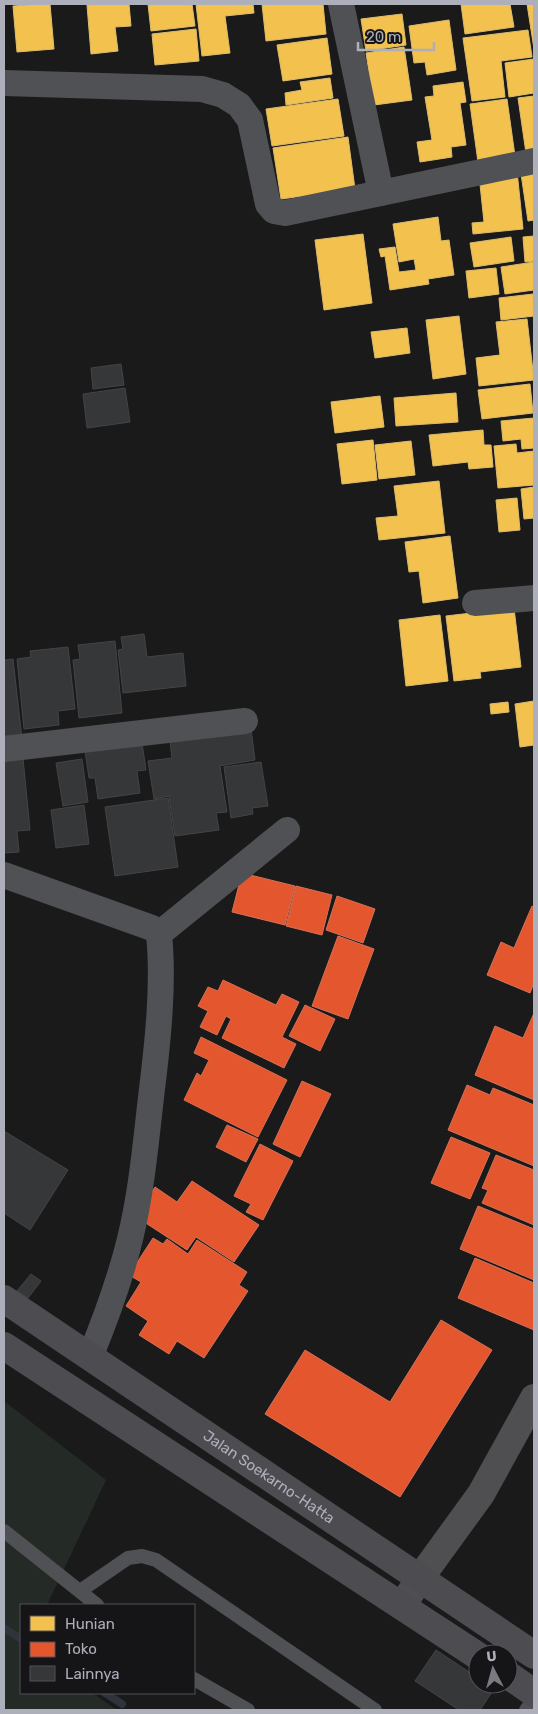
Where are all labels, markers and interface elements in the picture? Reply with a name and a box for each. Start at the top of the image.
scale bar [358,20,434,52]
text: 20 m [366,28,401,46]
street label: Jalan Soekarno-Hatta [200,1426,338,1527]
legend [20,1604,195,1694]
text: Hunian [65,1615,115,1633]
text: Toko [65,1640,97,1658]
north arrow [468,1644,518,1694]
text: U [486,1648,498,1666]
text: Lainnya [65,1665,120,1683]

